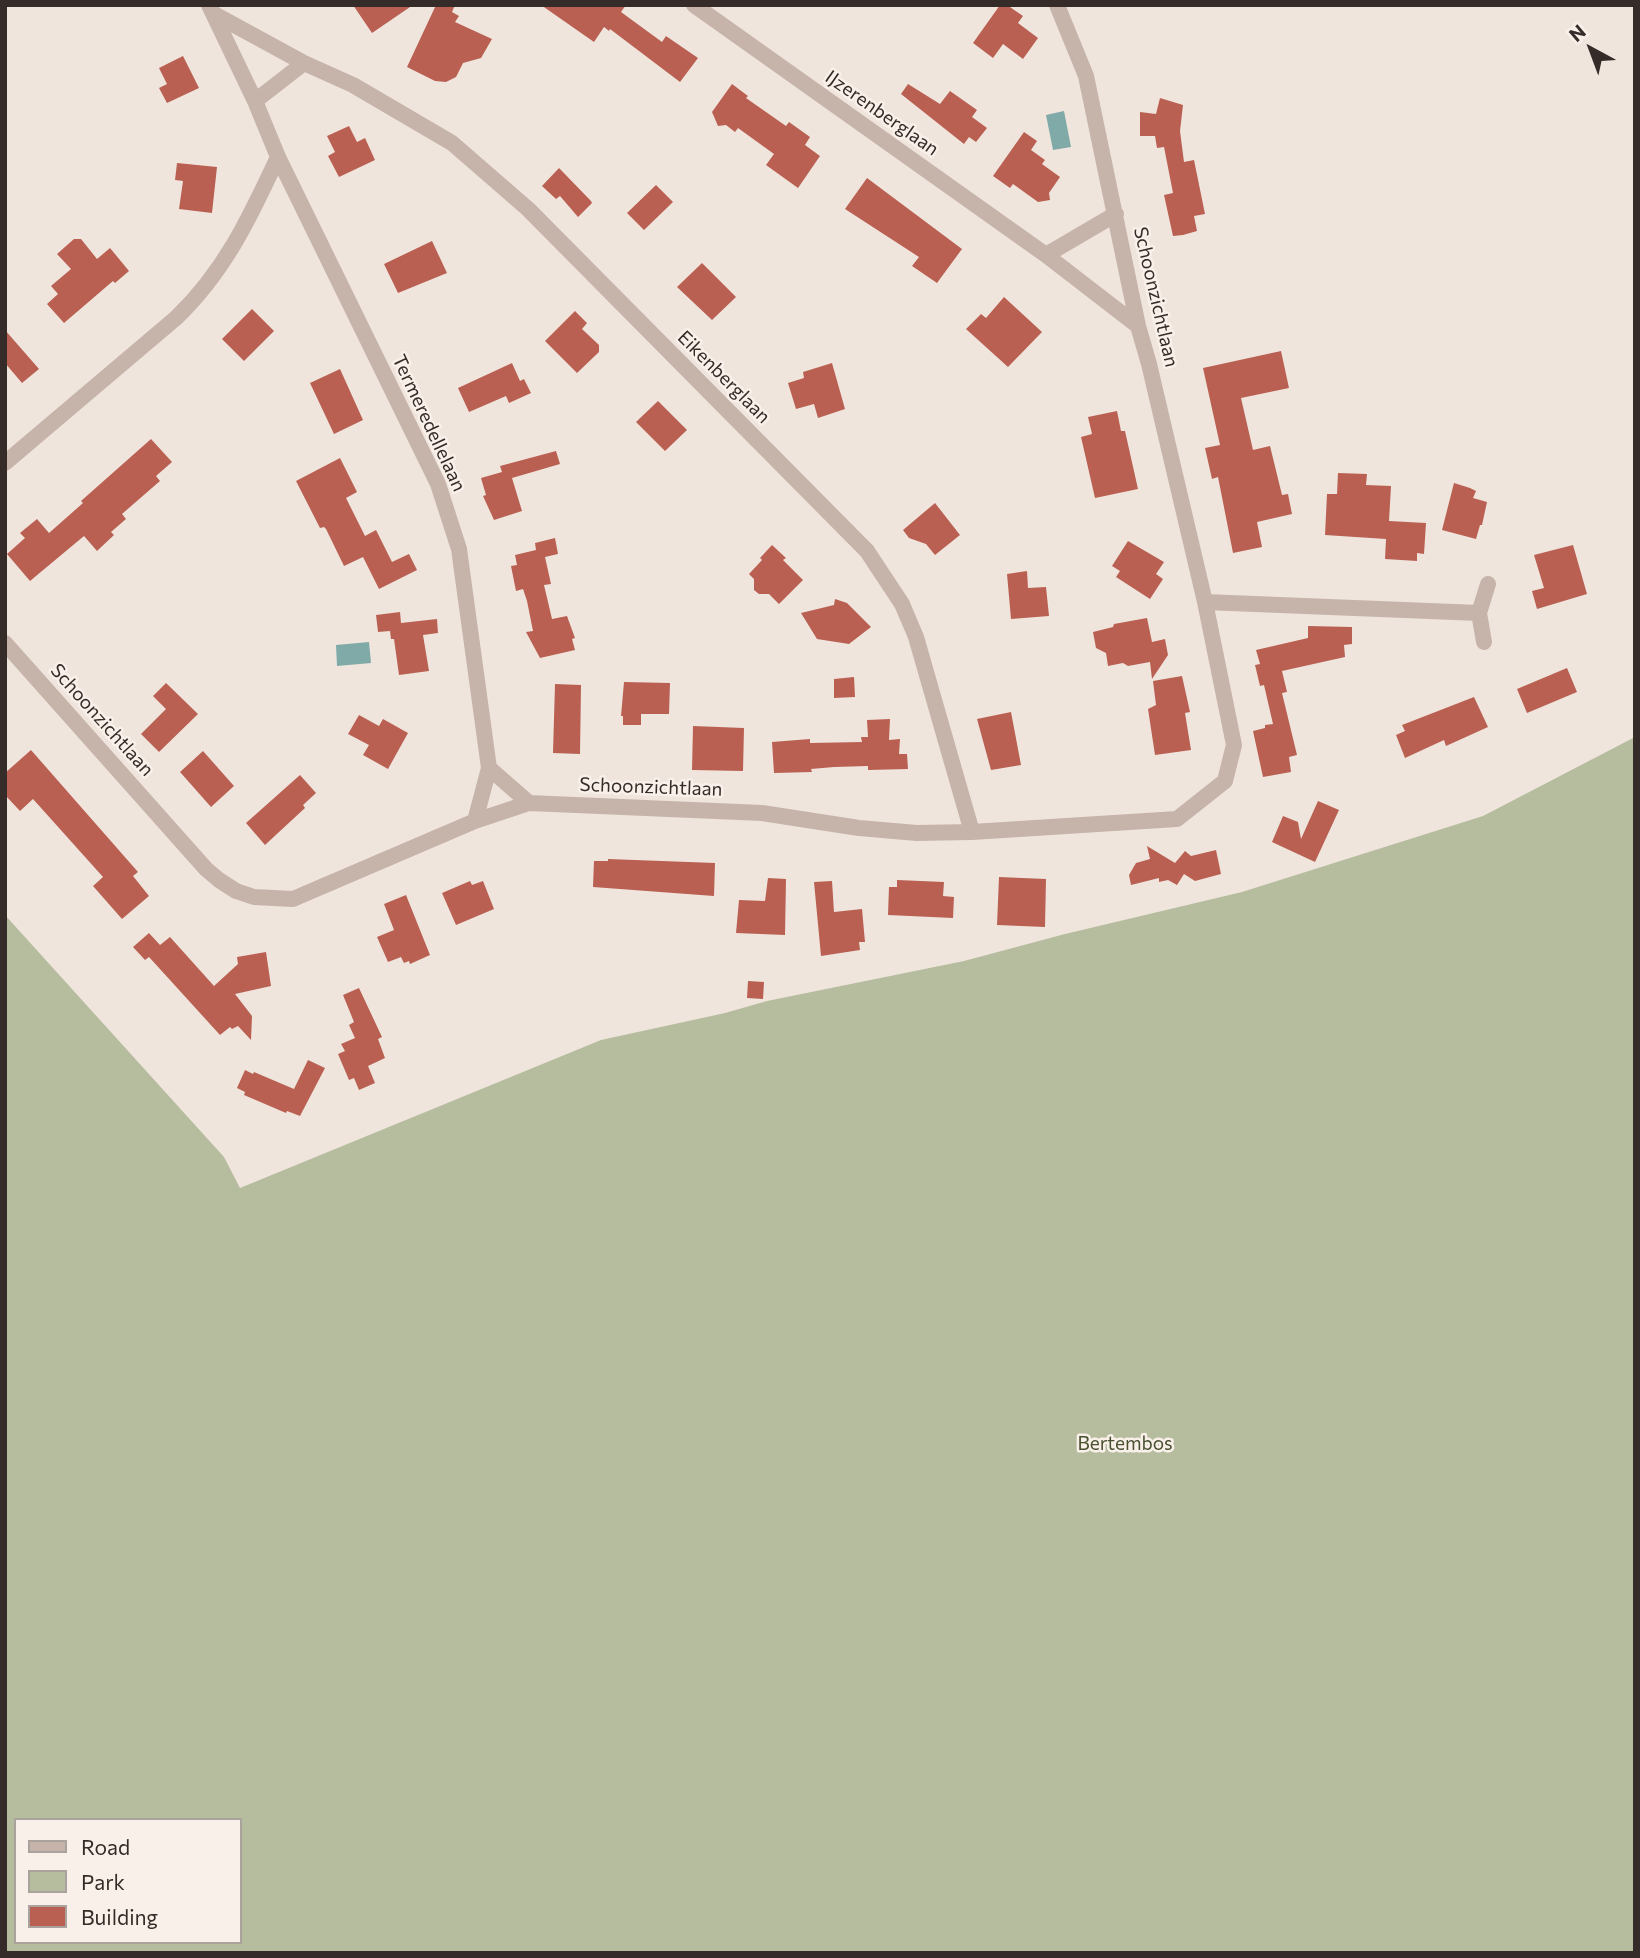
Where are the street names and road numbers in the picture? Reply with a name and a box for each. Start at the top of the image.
street label: IJzerenberglaan [821,65,943,161]
street label: Schoonzichtlaan [1129,225,1183,369]
street label: Eikenberglaan [673,326,775,428]
street label: Termeredellelaan [387,351,471,495]
street label: Schoonzichtlaan [46,659,158,781]
street label: Schoonzichtlaan [579,773,723,801]

